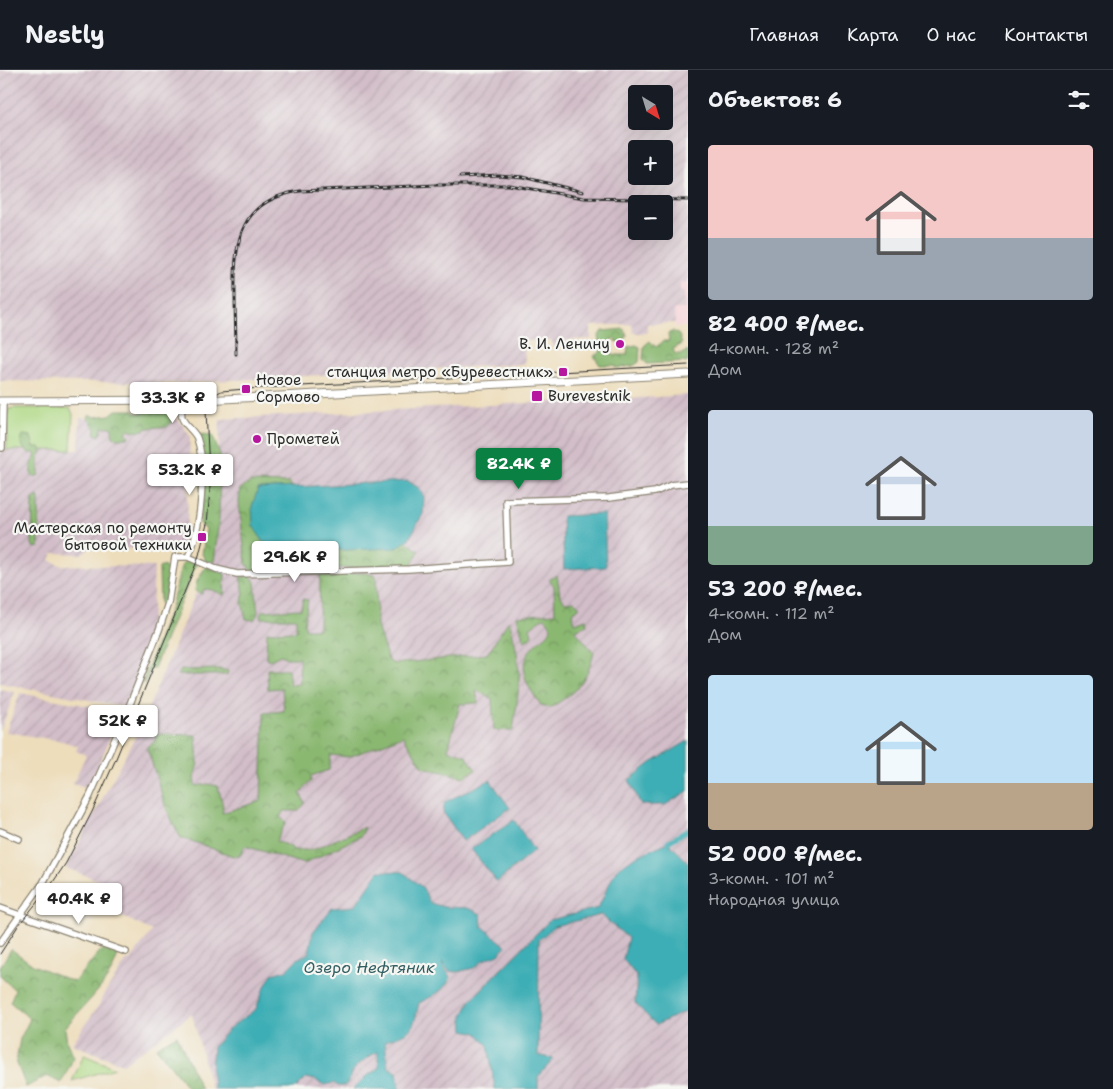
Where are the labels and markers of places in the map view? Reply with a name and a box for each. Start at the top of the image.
place label: В. И. Ленину [519,334,610,354]
marker: В. И. Ленину [614,338,626,350]
place label: станция метро «Буревестник» [327,362,553,382]
marker: станция метро «Буревестник» [557,366,569,378]
place label: Новое Сормово [256,370,320,407]
pin: 33.3K ₽ [127,382,219,424]
marker: Новое Сормово [240,383,252,395]
place label: Burevestnik [548,386,631,406]
marker: Burevestnik [530,389,544,403]
place label: Прометей [267,429,340,449]
marker: Прометей [251,433,263,445]
pin: 82.4K ₽ [473,448,565,490]
pin: 53.2K ₽ [144,454,236,496]
place label: Мастерская по ремонту бытовой техники [14,518,192,555]
marker: Мастерская по ремонту бытовой техники [196,531,208,543]
pin: 29.6K ₽ [249,540,341,583]
pin: 52K ₽ [88,704,158,747]
pin: 40.4K ₽ [33,882,125,925]

